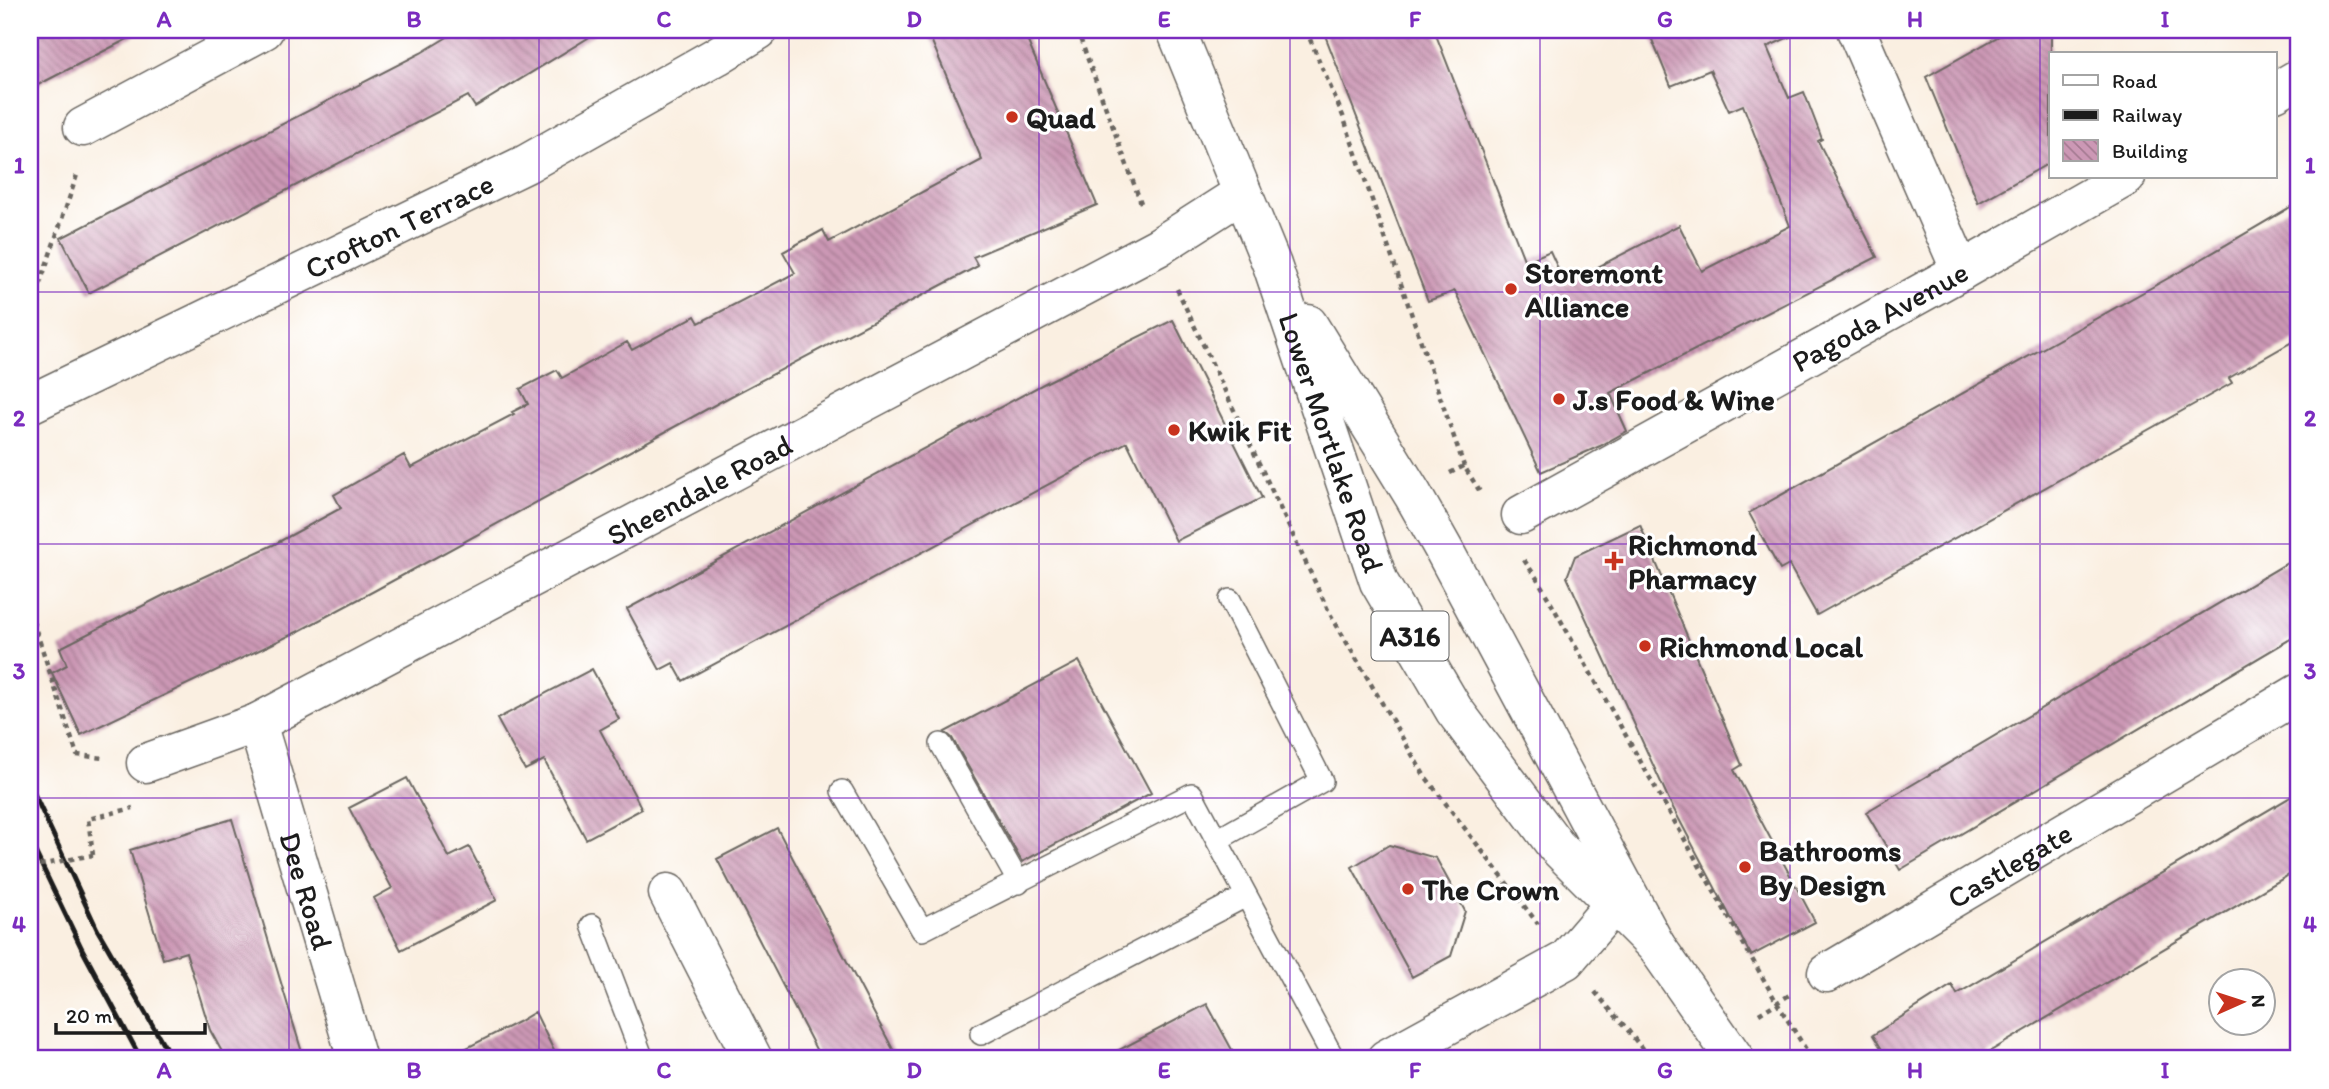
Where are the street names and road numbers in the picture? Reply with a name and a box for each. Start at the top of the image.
street label: Crofton Terrace [299,164,499,287]
street label: Pagoda Avenue [1785,252,1974,380]
street label: Lower Mortlake Road [1271,307,1393,578]
street label: Sheendale Road [600,425,798,553]
road number: A316 [1372,612,1448,660]
street label: Castlegate [1940,814,2078,916]
street label: Dee Road [272,827,342,955]

